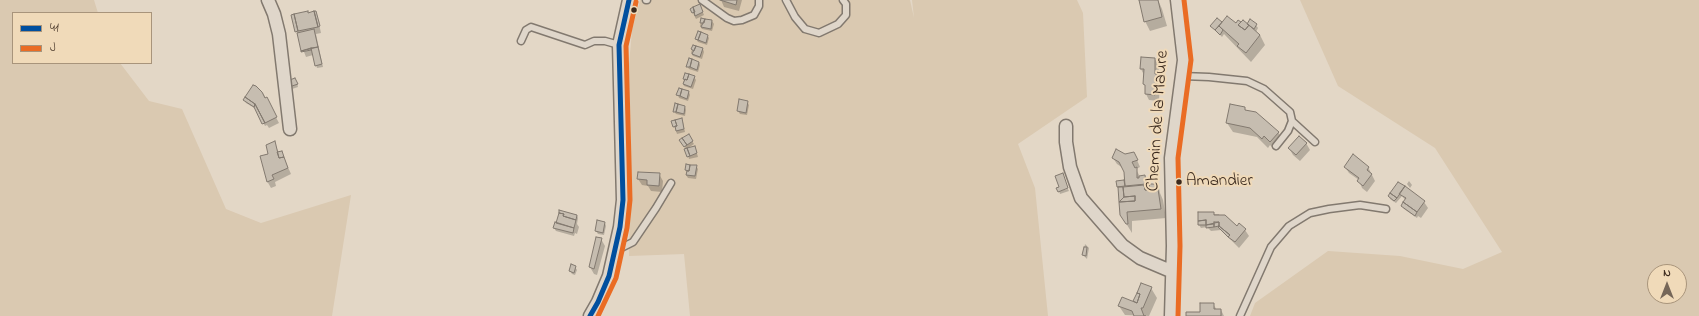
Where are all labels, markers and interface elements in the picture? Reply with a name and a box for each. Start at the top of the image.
unlabelled marker [629,5,639,15]
legend [12,12,152,64]
text: 41 [50,19,59,37]
text: J [50,39,56,57]
street label: Chemin de la Maure [1143,50,1175,192]
place label: Amandier [1186,172,1253,192]
marker: Amandier [1174,177,1184,187]
north arrow [1647,264,1687,304]
text: N [1663,265,1671,281]

